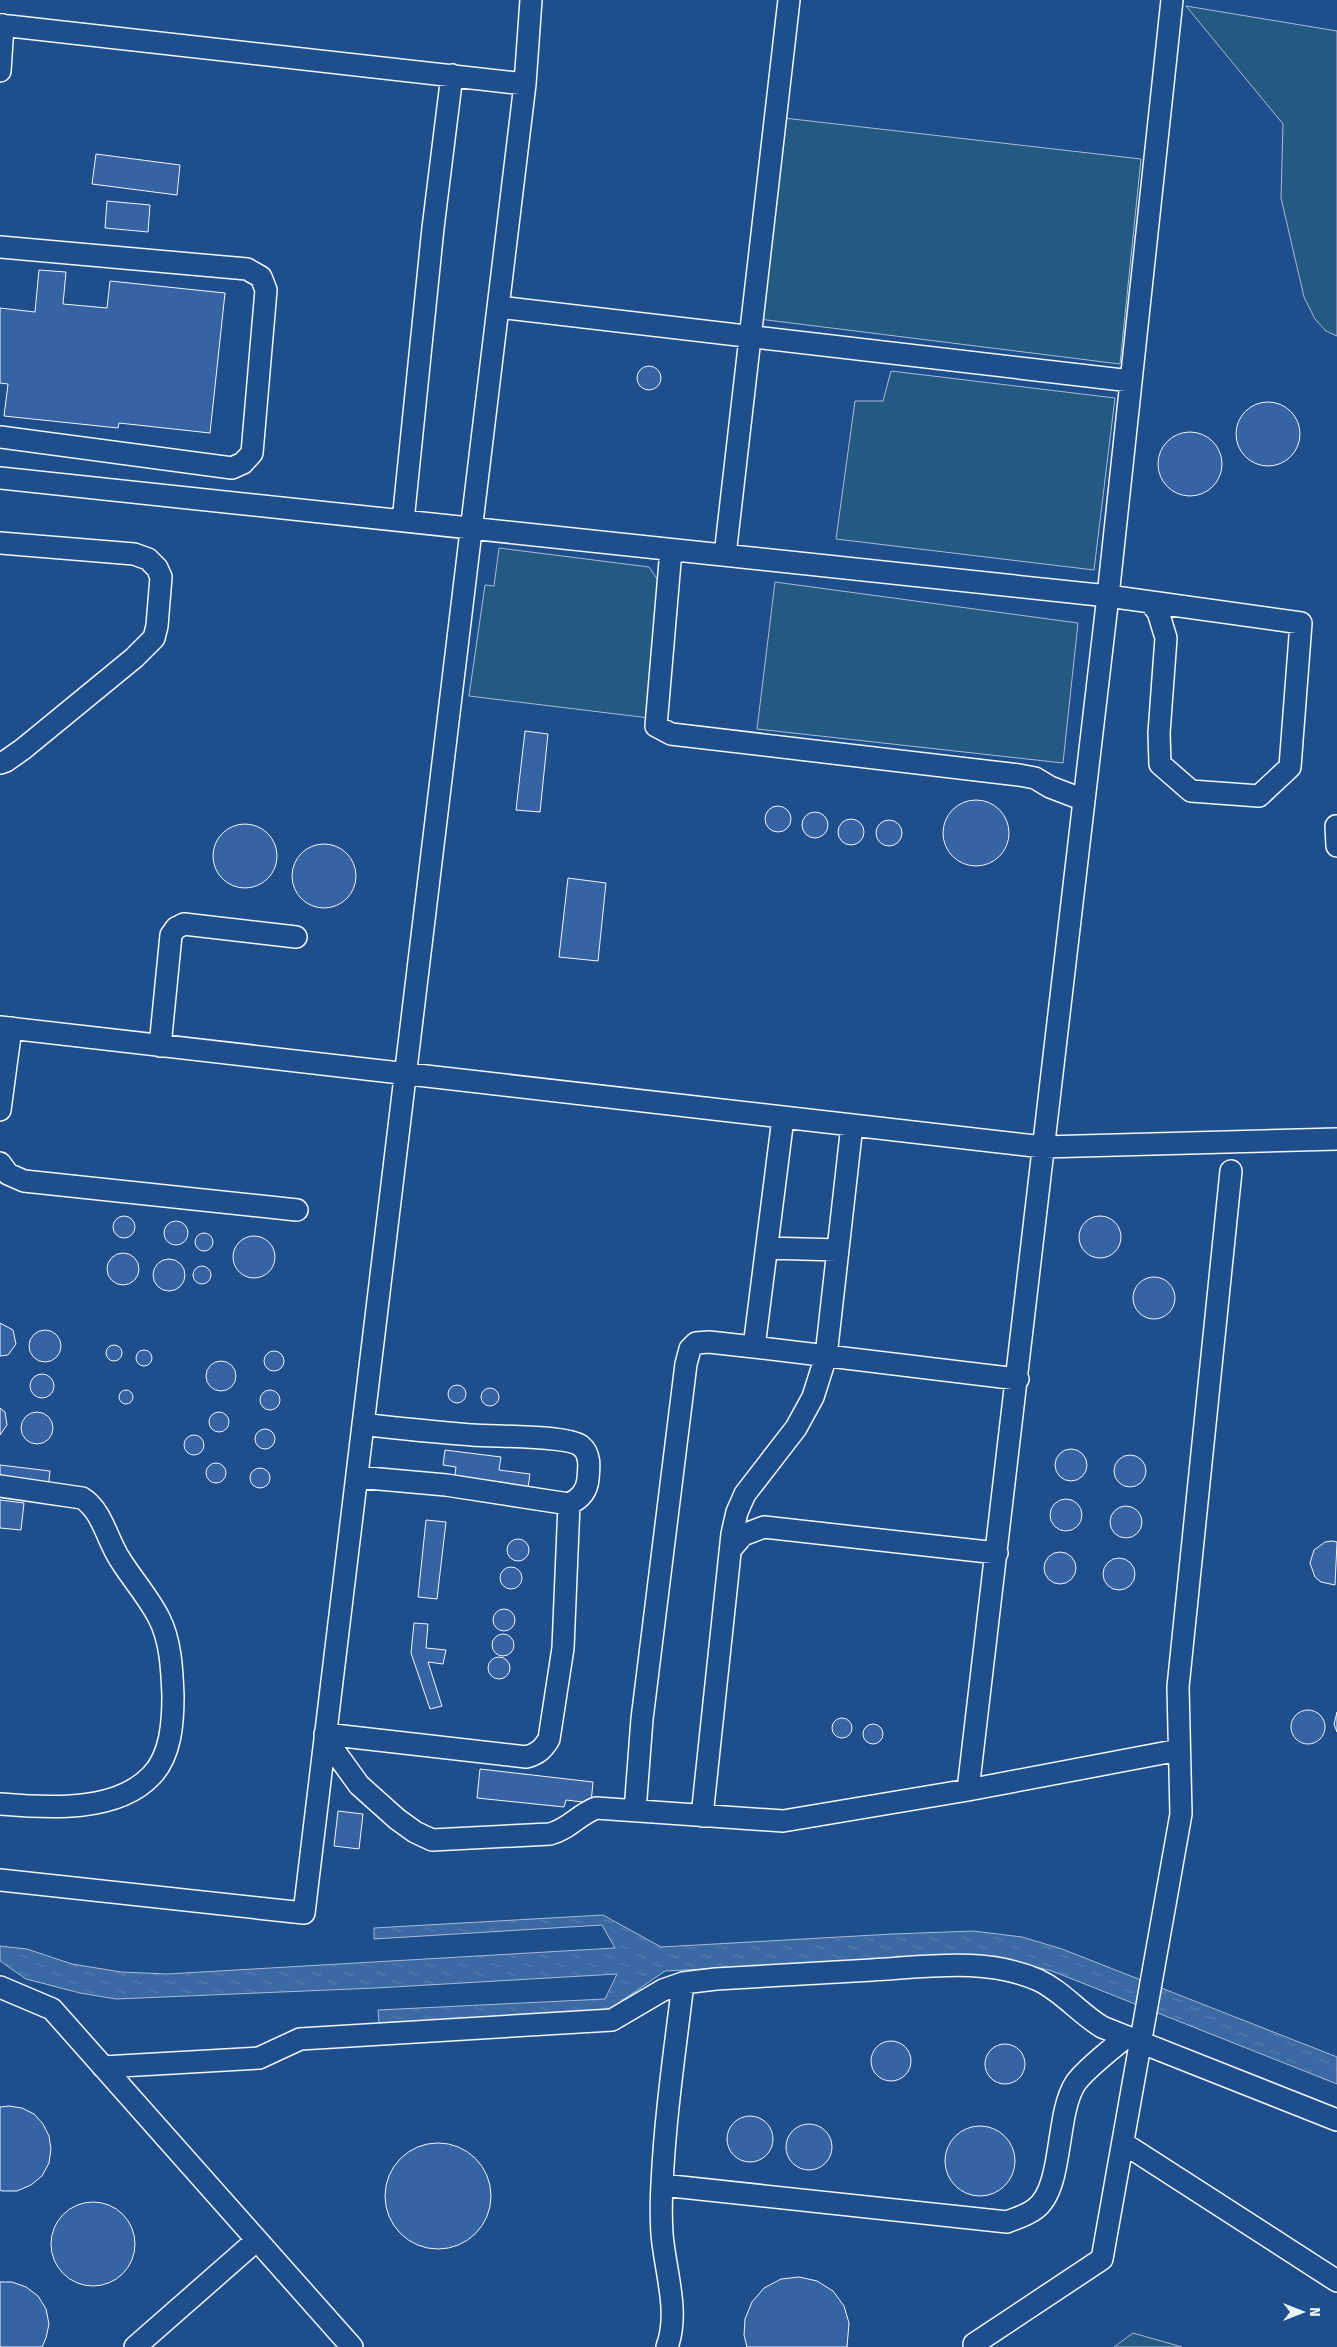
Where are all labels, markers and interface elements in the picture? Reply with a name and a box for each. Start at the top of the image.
north arrow [1277,2287,1327,2337]
text: N [1306,2307,1323,2317]

